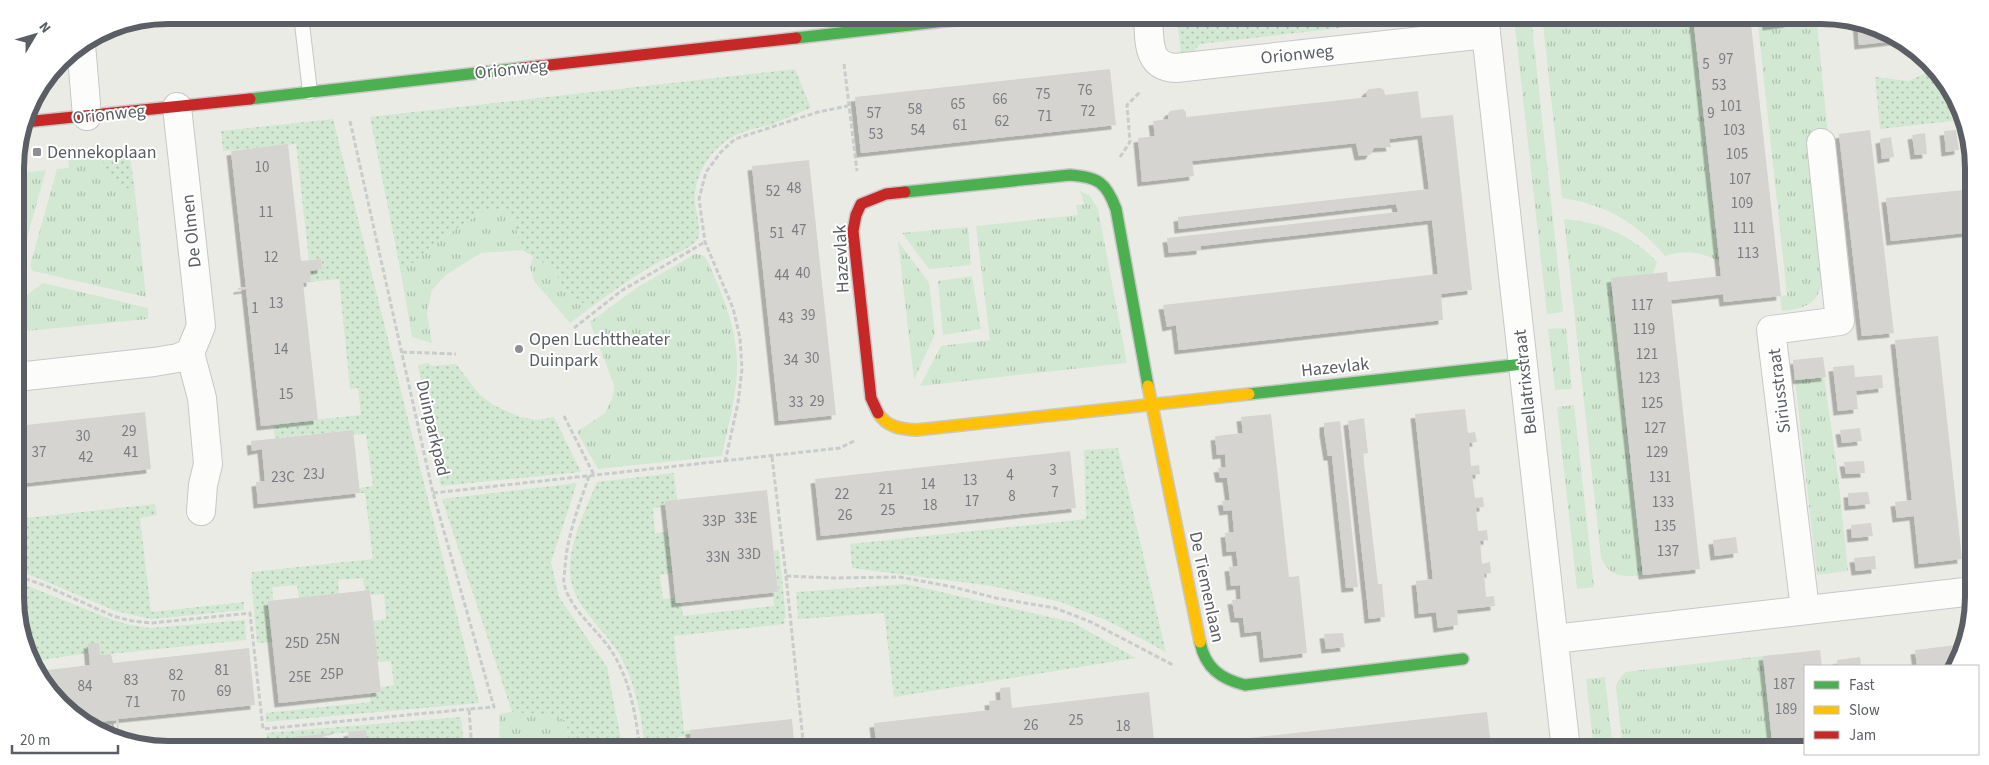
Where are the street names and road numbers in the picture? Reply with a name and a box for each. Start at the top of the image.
street label: Orionweg [1259,38,1335,71]
street label: Orionweg [473,53,549,86]
street label: Orionweg [71,98,147,131]
street label: De Olmen [175,193,208,269]
street label: Hazevlak [827,224,856,294]
street label: Bellatrixstraat [1508,328,1543,436]
street label: Siriusstraat [1762,347,1797,435]
street label: Hazevlak [1300,351,1370,383]
street label: Duinparkpad [409,378,456,479]
street label: De Tiemenlaan [1183,529,1230,645]

